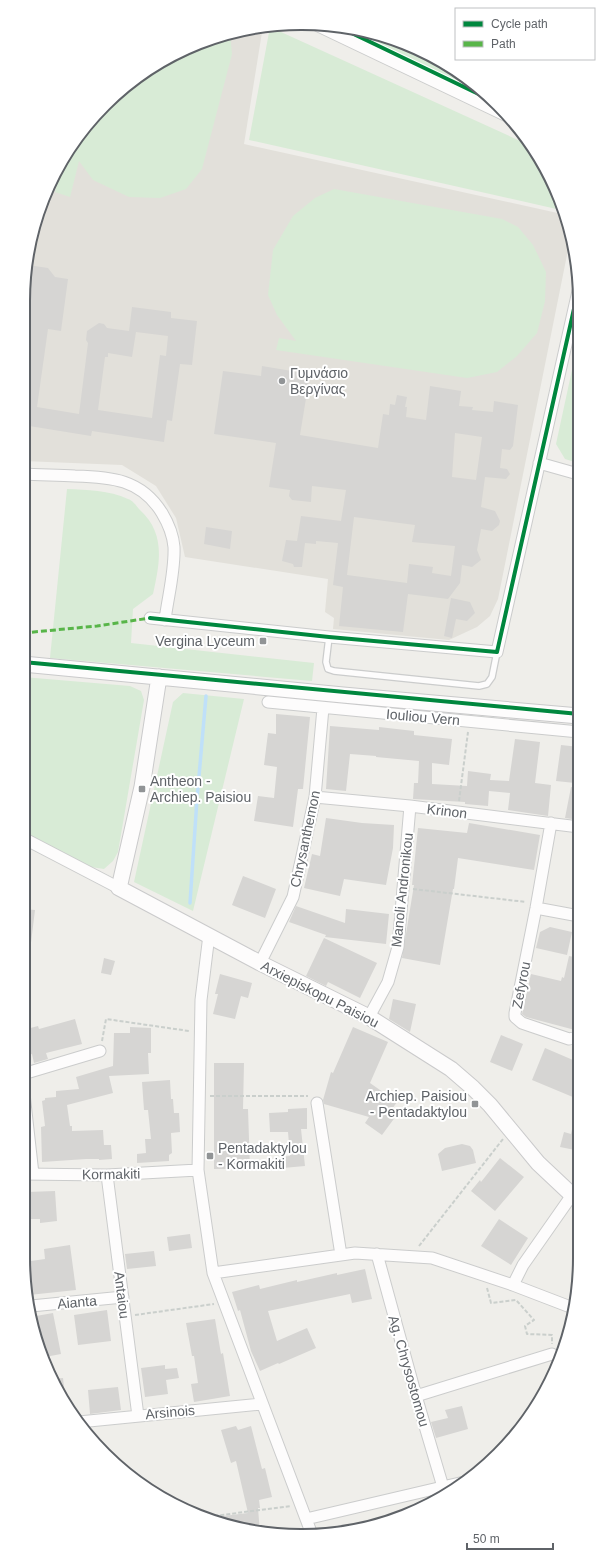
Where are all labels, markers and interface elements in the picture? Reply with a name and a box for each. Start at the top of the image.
legend [455,8,595,60]
text: Cycle path [491,17,548,31]
text: Path [491,37,516,51]
place label: Γυμνάσιο Βεργίνας [290,365,348,397]
marker: Γυμνάσιο Βεργίνας [277,376,287,386]
place label: Vergina Lyceum [155,633,255,649]
marker: Vergina Lyceum [258,636,268,646]
street label: Iouliou Vern [385,706,461,728]
place label: Antheon - Archiep. Paisiou [150,773,251,805]
marker: Antheon - Archiep. Paisiou [137,784,147,794]
street label: Chrysanthemon [287,789,323,889]
street label: Krinon [426,801,468,821]
street label: Manoli Andronikou [388,832,416,948]
street label: Arxiepiskopu Paisiou [258,957,382,1031]
street label: Zefyrou [509,960,533,1010]
place label: Archiep. Paisiou - Pentadaktylou [366,1088,467,1120]
marker: Archiep. Paisiou - Pentadaktylou [470,1099,480,1109]
place label: Pentadaktylou - Kormakiti [218,1140,307,1172]
marker: Pentadaktylou - Kormakiti [205,1151,215,1161]
street label: Kormakiti [82,1165,140,1183]
street label: Antaiou [111,1270,133,1320]
street label: Aianta [57,1292,98,1312]
street label: Ag. Chrysostomou [385,1313,433,1429]
street label: Arsinois [144,1402,196,1422]
scale bar [467,1525,553,1551]
text: 50 m [473,1532,500,1546]

